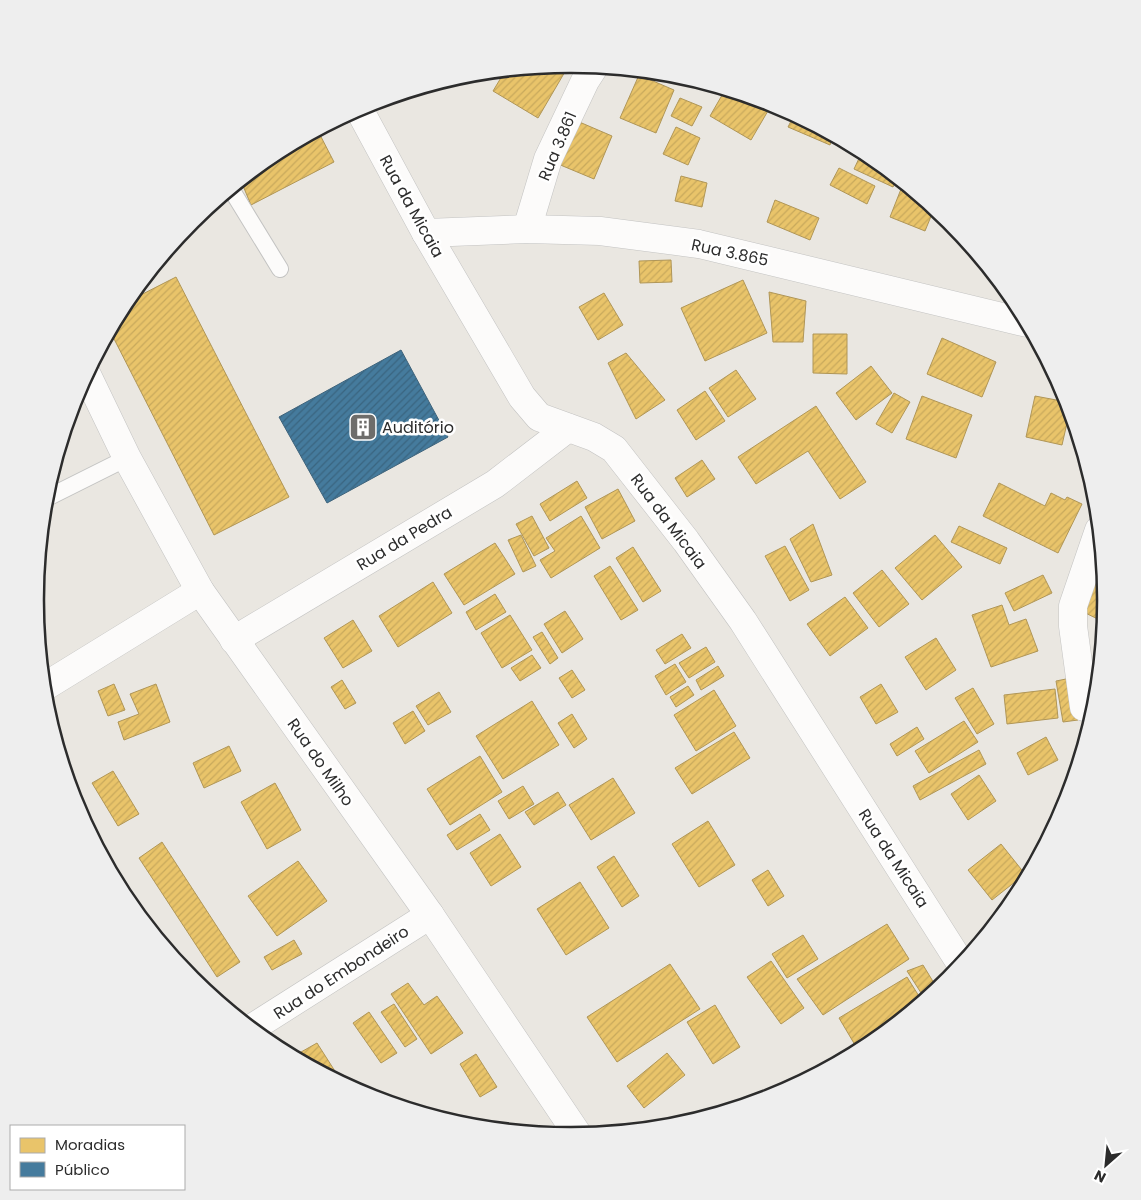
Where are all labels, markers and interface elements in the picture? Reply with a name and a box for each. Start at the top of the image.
street label: Rua 3.861 [533,108,582,184]
street label: Rua da Micaia [374,151,449,262]
street label: Rua 3.865 [689,233,771,272]
building icon: Auditório [348,412,378,442]
place label: Auditório [382,416,454,439]
street label: Rua da Micaia [625,469,712,574]
street label: Rua da Pedra [352,501,456,576]
street label: Rua do Milho [282,714,359,811]
street label: Rua da Micaia [853,804,934,912]
street label: Rua do Embondeiro [269,920,413,1025]
legend [10,1125,185,1190]
text: Moradias [55,1134,125,1155]
north arrow [1081,1140,1131,1190]
text: Público [55,1159,110,1180]
text: N [1091,1165,1109,1188]

